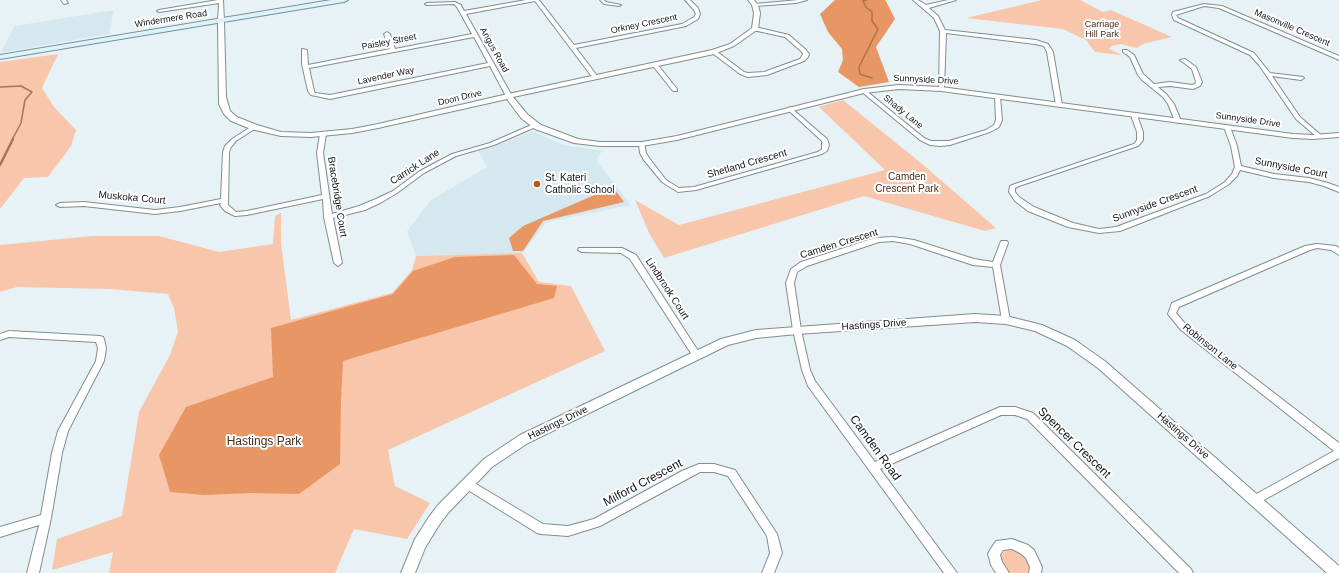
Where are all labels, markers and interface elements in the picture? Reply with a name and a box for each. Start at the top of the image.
street label: Masonville Crescent [1253,7,1331,49]
street label: Windermere Road [134,8,208,30]
street label: Orkney Crescent [610,12,678,36]
park label: Carriage Hill Park [1085,20,1119,41]
street label: Angus Road [477,26,511,74]
street label: Paisley Street [361,31,417,53]
street label: Lavender Way [357,65,415,87]
street label: Sunnyside Drive [893,73,959,87]
street label: Doon Drive [437,88,483,108]
street label: Shady Lane [881,93,925,131]
street label: Sunnyside Drive [1215,110,1281,130]
street label: Carrick Lane [388,147,442,187]
street label: Shetland Crescent [706,147,788,181]
street label: Sunnyside Court [1254,155,1328,181]
street label: Bracebridge Court [325,156,349,238]
park label: Camden Crescent Park [875,171,939,194]
place label: St. Kateri Catholic School [545,172,614,196]
marker: St. Kateri Catholic School [532,179,542,189]
street label: Sunnyside Crescent [1111,183,1199,225]
street label: Muskoka Court [98,189,166,207]
street label: Camden Crescent [799,226,879,262]
street label: Lindbrook Court [643,256,691,322]
street label: Hastings Drive [841,317,907,333]
street label: Robinson Lane [1180,321,1240,373]
street label: Hastings Drive [526,403,590,443]
street label: Spencer Crescent [1034,404,1114,482]
street label: Hastings Drive [1155,410,1211,462]
street label: Camden Road [846,412,904,484]
park label: Hastings Park [227,435,301,449]
street label: Milford Crescent [601,456,685,510]

